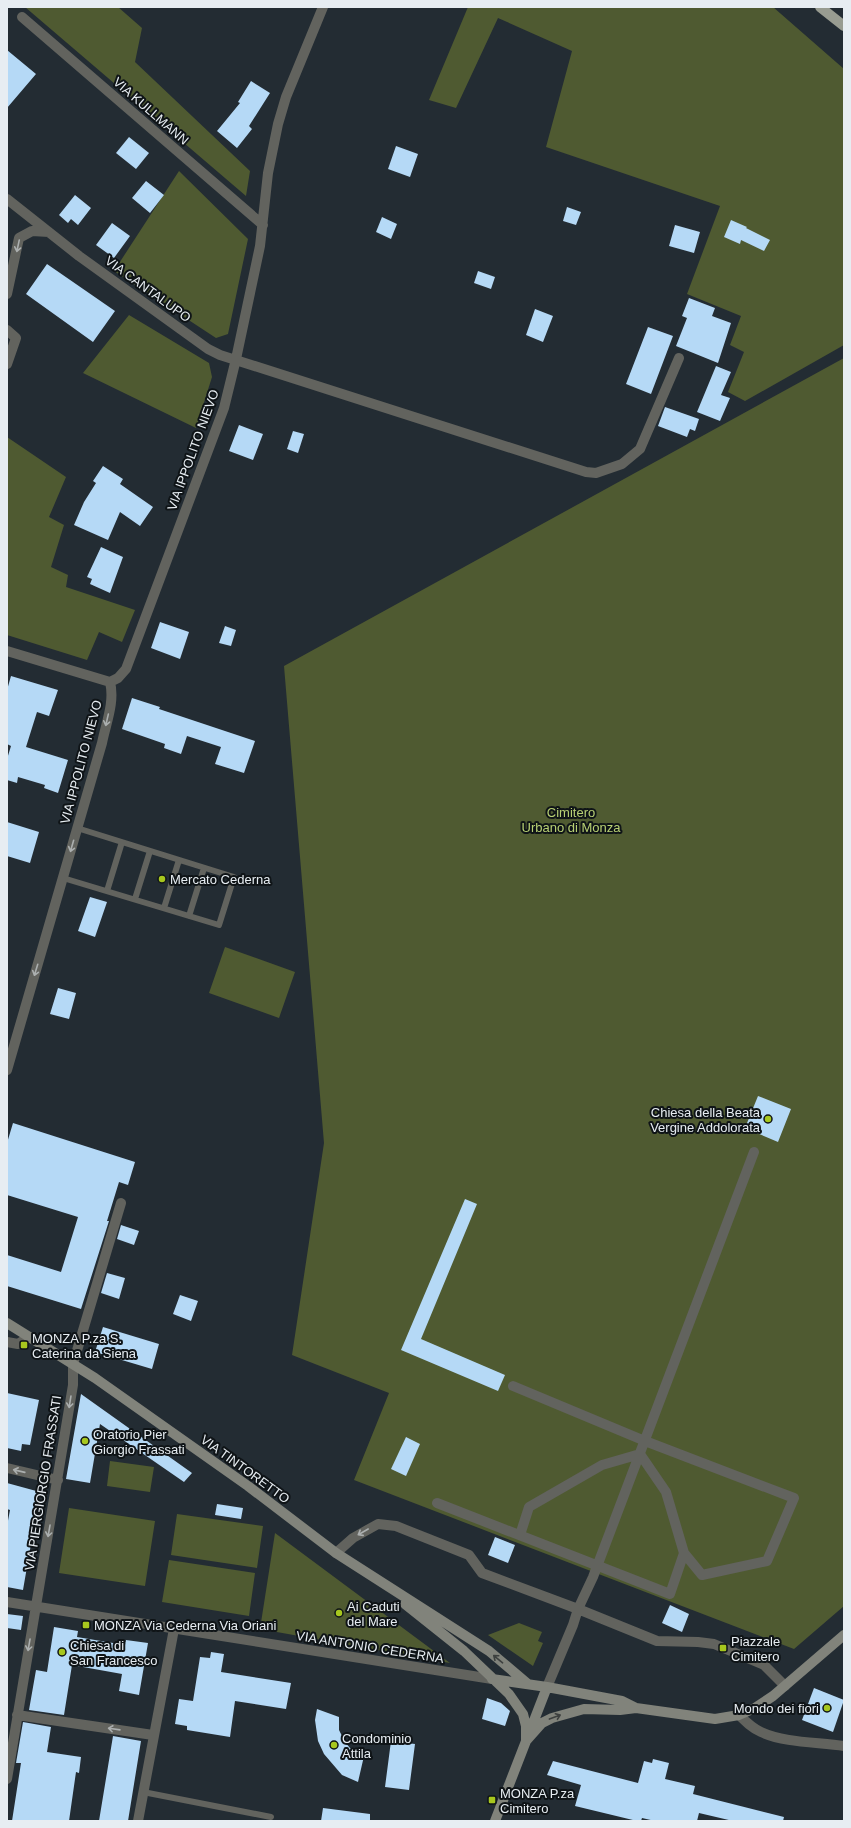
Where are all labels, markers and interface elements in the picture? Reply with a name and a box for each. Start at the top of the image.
street label: VIA KULLMANN [110,74,192,148]
one-way arrow [13,239,21,252]
street label: VIA CANTALUPO [102,253,194,325]
street label: VIA IPPOLITO NIEVO [164,387,222,513]
street label: VIA IPPOLITO NIEVO [57,698,105,826]
one-way arrow [102,713,110,726]
park label: Cimitero Urbano di Monza [522,805,621,835]
one-way arrow [68,839,75,852]
place label: Mercato Cederna [170,872,271,887]
marker: Mercato Cederna [157,874,167,884]
one-way arrow [32,964,39,977]
place label: Chiesa della Beata Vergine Addolorata [650,1105,761,1135]
marker: Chiesa della Beata Vergine Addolorata [763,1114,773,1124]
place label: MONZA P.za S. Caterina da Siena [32,1331,137,1361]
marker: MONZA P.za S. Caterina da Siena [19,1340,29,1350]
street label: VIA PIERGIORGIO FRASSATI [22,1394,64,1572]
one-way arrow [66,1395,74,1408]
place label: Oratorio Pier Giorgio Frassati [93,1427,185,1457]
street label: VIA TINTORETTO [198,1432,292,1506]
marker: Oratorio Pier Giorgio Frassati [80,1436,90,1446]
one-way arrow [12,1467,25,1474]
one-way arrow [45,1524,53,1537]
one-way arrow [358,1529,370,1537]
place label: Ai Caduti del Mare [347,1599,400,1629]
marker: Ai Caduti del Mare [334,1608,344,1618]
place label: MONZA Via Cederna Via Oriani [94,1618,276,1633]
marker: MONZA Via Cederna Via Oriani [81,1620,91,1630]
street label: VIA ANTONIO CEDERNA [295,1628,445,1666]
place label: Piazzale Cimitero [731,1634,780,1664]
one-way arrow [25,1638,33,1651]
place label: Chiesa di San Francesco [70,1638,157,1668]
marker: Piazzale Cimitero [718,1643,728,1653]
marker: Chiesa di San Francesco [57,1647,67,1657]
one-way arrow [492,1654,503,1663]
place label: Mondo dei fiori [734,1701,819,1716]
marker: Mondo dei fiori [822,1703,832,1713]
one-way arrow [549,1713,562,1720]
one-way arrow [108,1725,121,1733]
place label: Condominio Attila [342,1731,411,1761]
marker: Condominio Attila [329,1740,339,1750]
place label: MONZA P.za Cimitero [500,1786,575,1816]
marker: MONZA P.za Cimitero [487,1795,497,1805]

